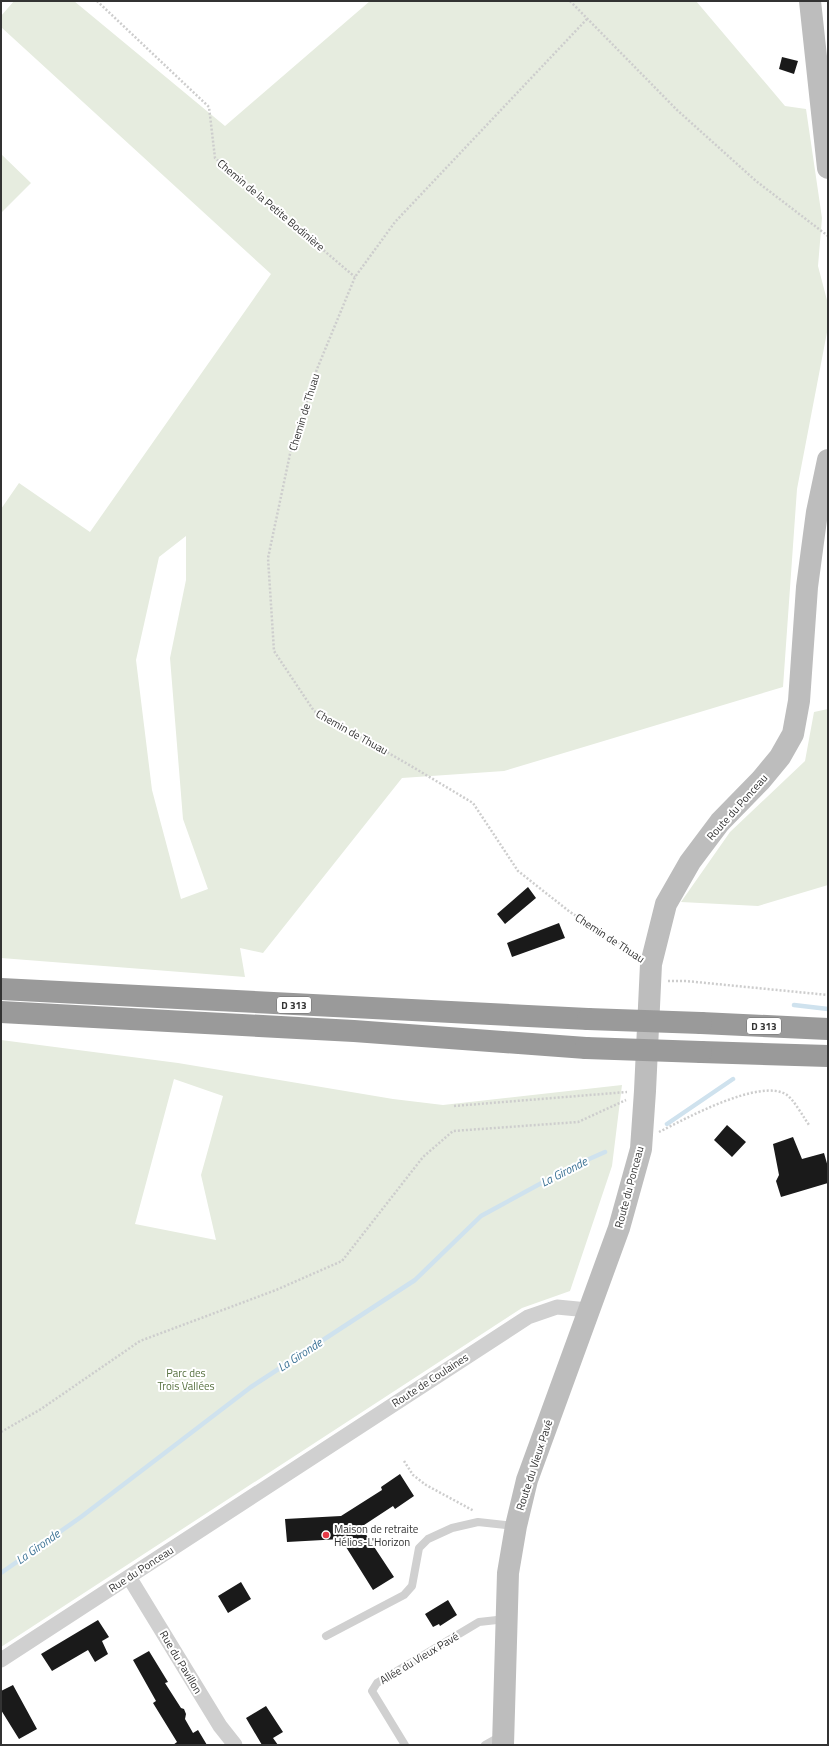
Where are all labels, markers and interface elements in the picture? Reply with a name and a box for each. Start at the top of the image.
street label: Chemin de la Petite Bodinière [214,155,328,255]
street label: Chemin de Thuau [285,371,323,453]
street label: Chemin de Thuau [313,706,391,758]
street label: Route du Ponceau [703,770,771,844]
street label: Chemin de Thuau [572,909,648,967]
road number: D 313 [277,997,311,1013]
road number: D 313 [747,1018,781,1034]
street label: Route du Ponceau [610,1144,648,1230]
water label: La Gironde [537,1151,592,1191]
water label: La Gironde [274,1332,327,1376]
street label: Route de Coulaines [389,1349,471,1411]
park label: Parc des Trois Vallées [157,1365,215,1394]
street label: Route du Vieux Pavé [512,1417,556,1512]
place label: Maison de retraite Hélios-L'Horizon [334,1521,419,1550]
water label: La Gironde [12,1524,65,1569]
marker: Maison de retraite Hélios-L'Horizon [321,1530,331,1540]
street label: Rue du Ponceau [105,1542,177,1596]
street label: Rue du Pavillon [156,1627,206,1697]
street label: Allée du Vieux Pavé [377,1628,462,1688]

